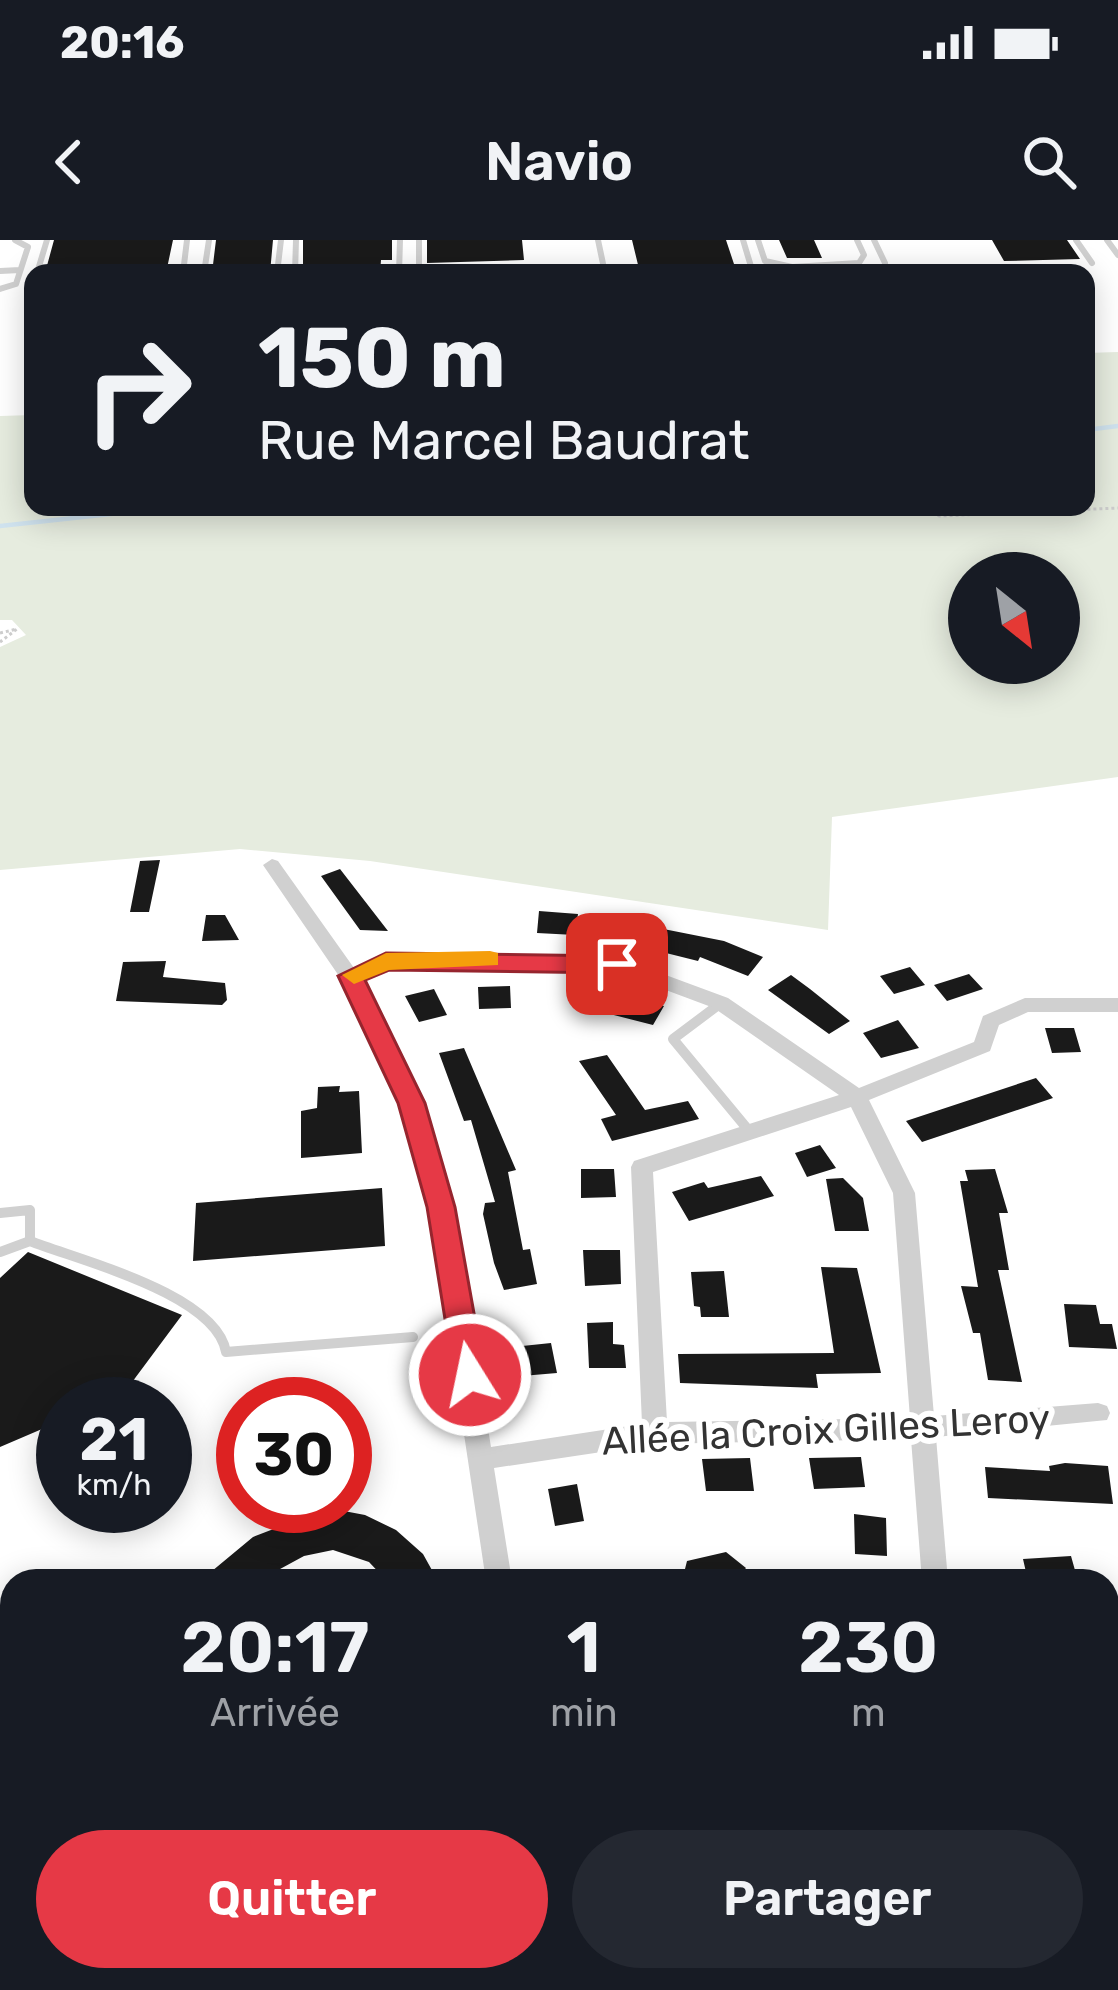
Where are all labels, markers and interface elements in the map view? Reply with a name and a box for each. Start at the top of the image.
text: 20:16 [60,16,185,69]
icon: back [36,129,102,195]
icon: search [1016,129,1082,195]
text: Navio [485,130,633,194]
text: 150 m [258,308,506,408]
icon: right [60,312,216,468]
text: Rue Marcel Baudrat [258,409,750,473]
north arrow [948,552,1080,684]
map controls [948,552,1080,684]
pin [566,913,668,1015]
icon: arrive [584,931,650,997]
position arrow [407,1312,533,1438]
speed limit sign: 30 [216,1377,372,1533]
street label: Allée la Croix Gilles Leroy [601,1395,1051,1465]
text: 21 [80,1404,148,1475]
text: km/h [77,1467,151,1503]
text: 20:17 [181,1605,369,1690]
text: 1 [567,1605,601,1690]
text: 230 [798,1605,938,1690]
text: Arrivée [210,1690,340,1736]
text: min [550,1690,618,1736]
text: m [851,1690,886,1736]
button: Quitter [36,1830,548,1968]
button: Partager [572,1830,1083,1968]

